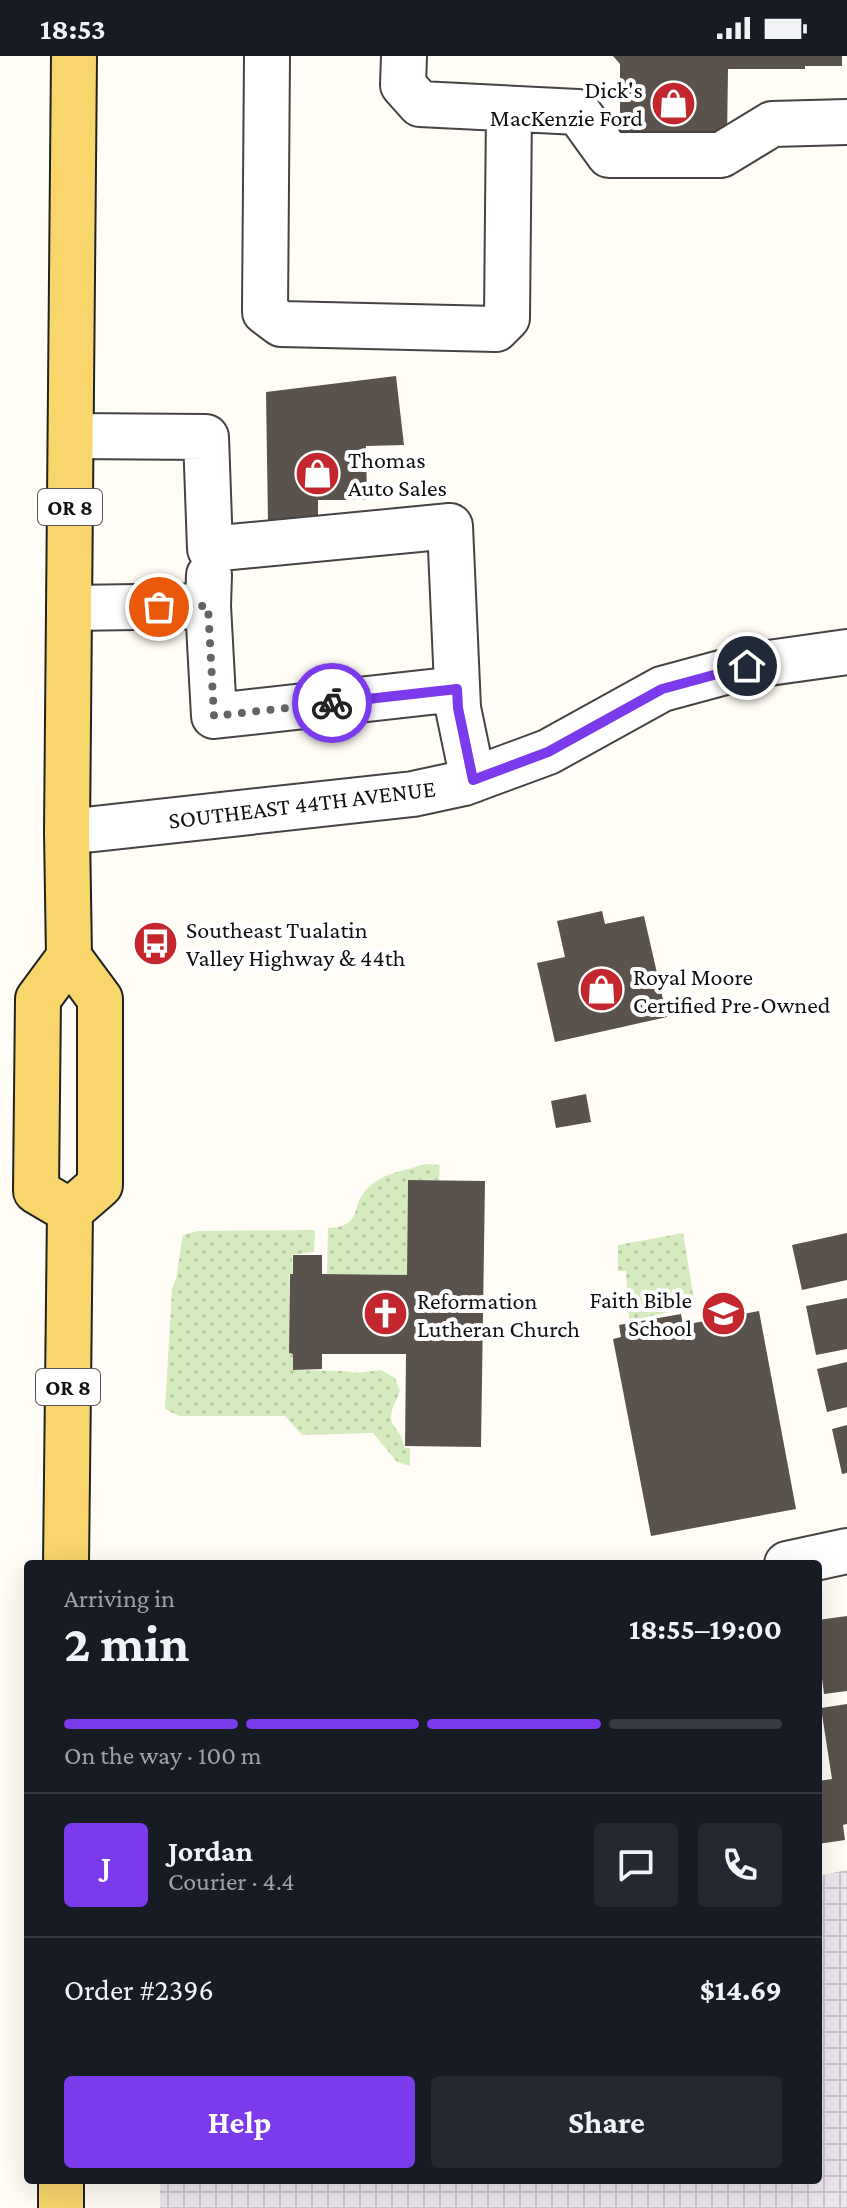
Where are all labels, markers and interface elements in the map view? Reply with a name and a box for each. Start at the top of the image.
text: 18:53 [40,12,106,45]
place label: Dick's MacKenzie Ford [490,76,643,131]
shop icon: Dick's MacKenzie Ford [650,79,698,127]
place label: Thomas Auto Sales [348,446,447,501]
shop icon: Thomas Auto Sales [293,449,341,497]
road number: OR 8 [38,489,102,525]
pin [125,573,193,641]
icon: bag [137,585,181,629]
pin [713,632,781,700]
icon: home [725,644,769,688]
courier [292,663,372,743]
icon: bike [310,681,354,725]
street label: SOUTHEAST 44TH AVENUE [167,774,437,834]
place label: Southeast Tualatin Valley Highway & 44th [186,916,406,971]
bus stop icon: Southeast Tualatin Valley Highway & 44th [131,919,179,967]
place label: Royal Moore Certified Pre-Owned [633,963,831,1018]
shop icon: Royal Moore Certified Pre-Owned [578,966,626,1014]
place label: Faith Bible School [589,1286,692,1341]
place label: Reformation Lutheran Church [417,1287,580,1342]
school or university icon: Faith Bible School [699,1289,747,1337]
church icon: Reformation Lutheran Church [362,1290,410,1338]
road number: OR 8 [36,1369,100,1405]
text: Arriving in [64,1584,175,1613]
text: 18:55–19:00 [629,1612,782,1645]
text: 2 min [64,1614,189,1672]
text: On the way · 100 m [64,1741,262,1770]
button: chat [594,1823,678,1907]
button: phone [698,1823,782,1907]
text: Jordan [168,1834,253,1867]
text: J [101,1849,111,1882]
text: Courier · 4.4 [168,1867,294,1896]
text: Order #2396 [64,1973,214,2006]
text: $14.69 [700,1973,782,2006]
button: Help [64,2076,415,2168]
button: Share [431,2076,782,2168]

